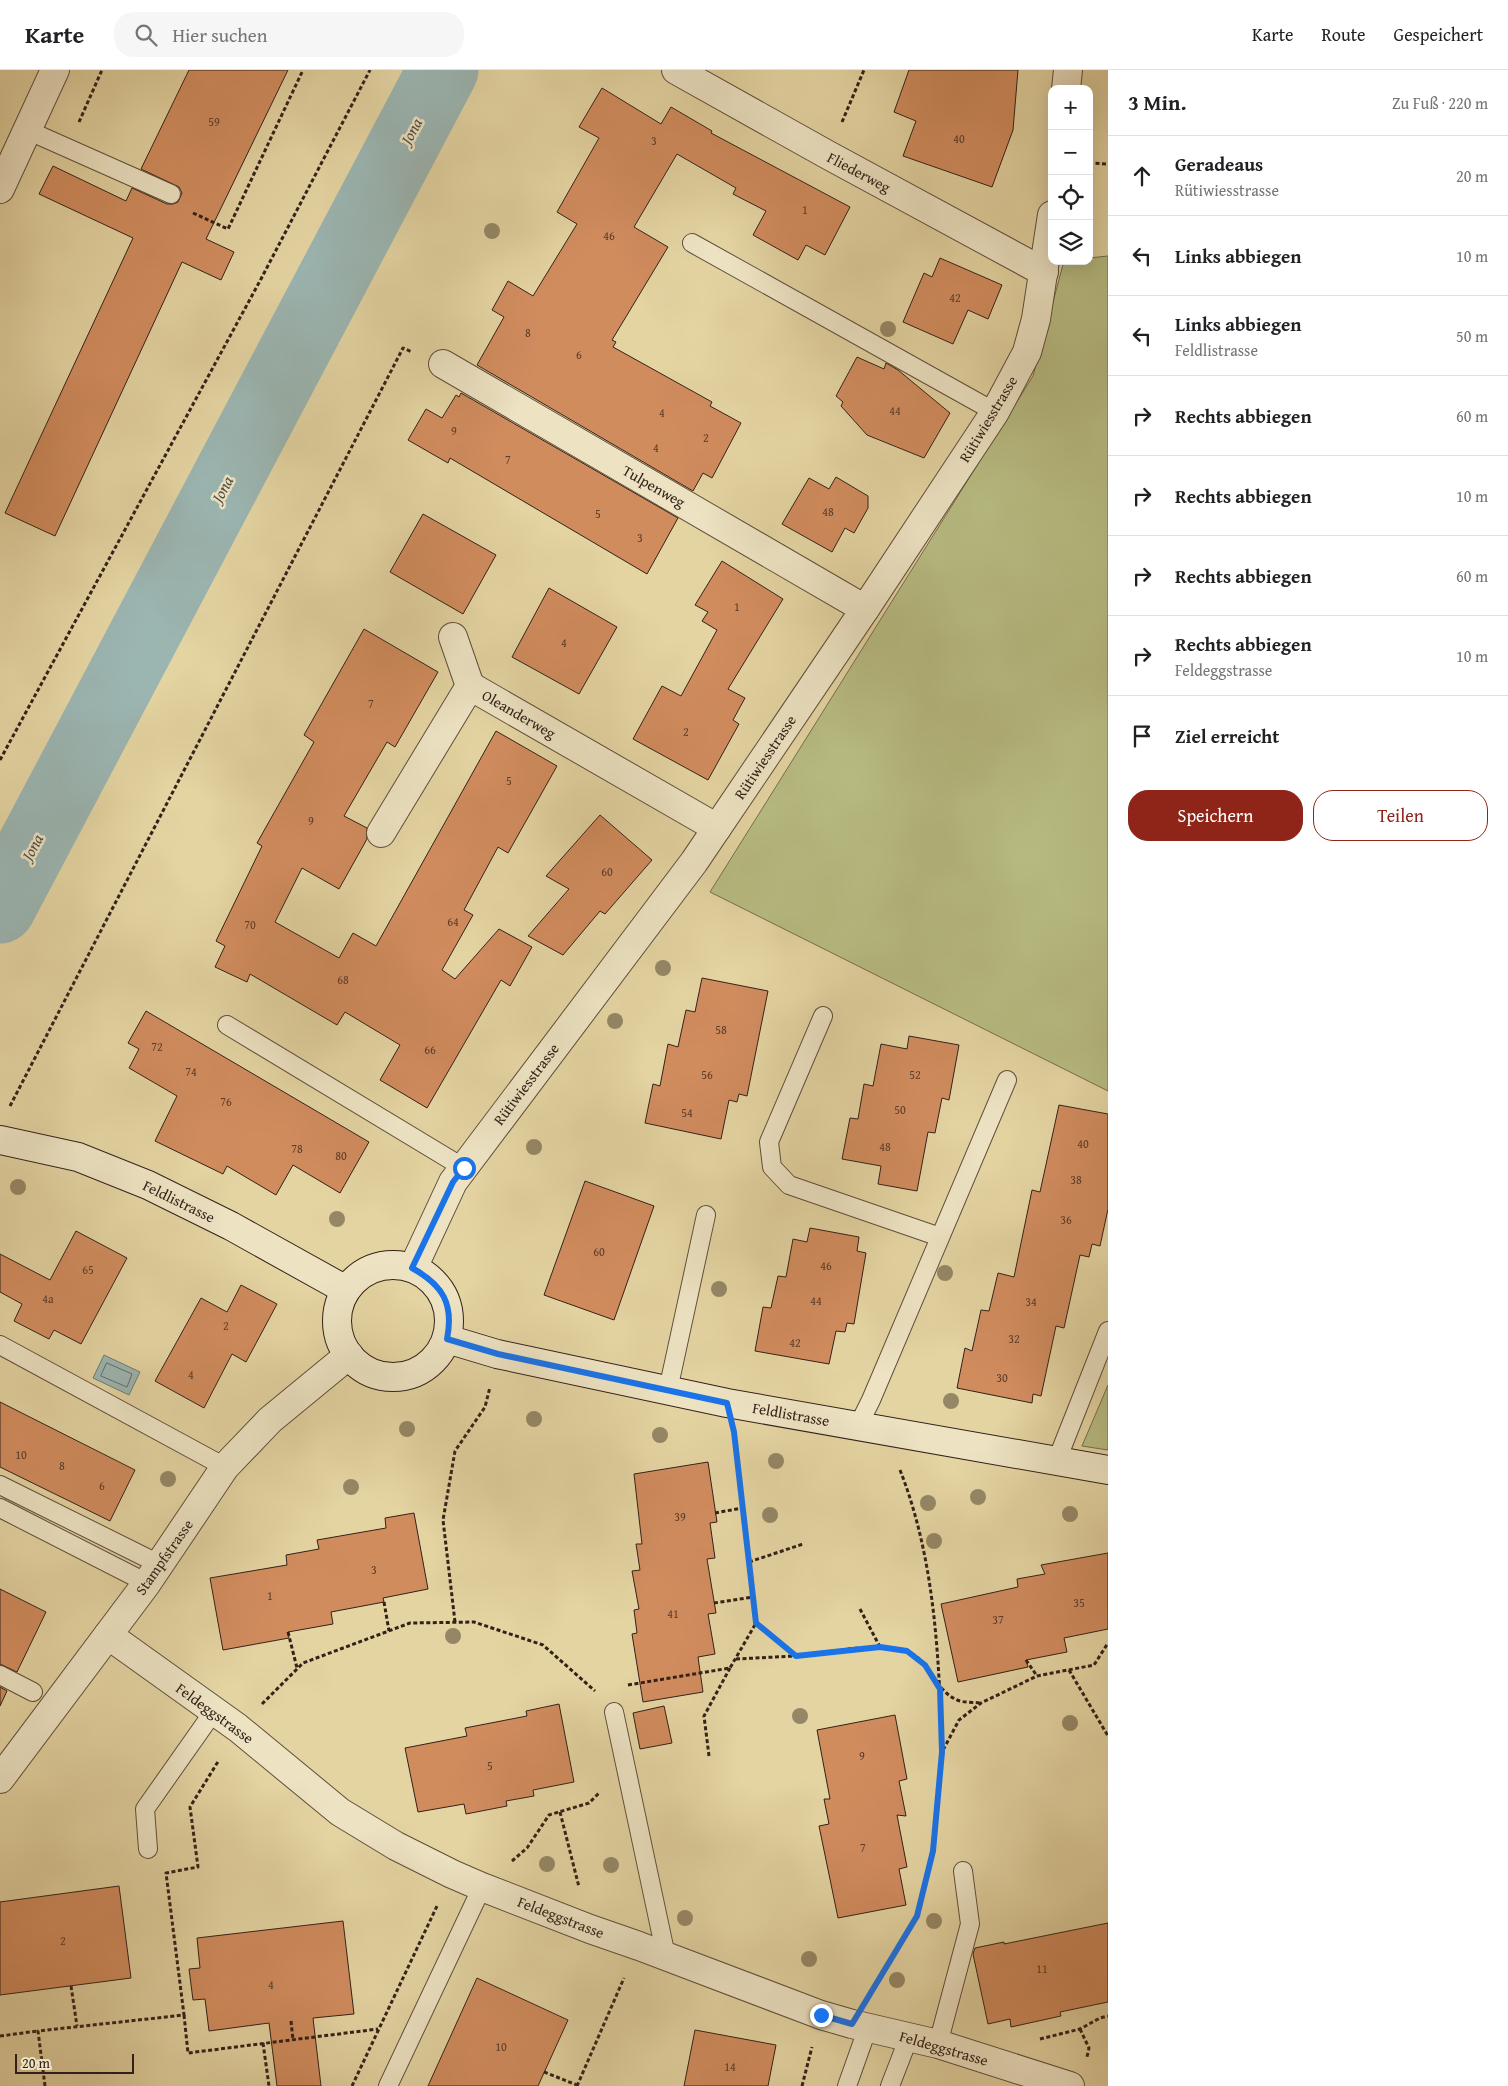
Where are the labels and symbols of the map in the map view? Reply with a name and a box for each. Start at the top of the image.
house number: 59 [208,113,220,130]
water label: Jona [393,113,428,151]
house number: 40 [953,130,965,147]
house number: 3 [651,132,657,149]
street label: Fliederweg [824,147,895,198]
house number: 1 [802,201,808,218]
house number: 46 [603,227,615,244]
house number: 42 [949,289,961,306]
house number: 8 [525,324,531,341]
house number: 6 [576,346,582,363]
street label: Rütiwiesstrasse [954,372,1022,466]
house number: 44 [889,402,901,419]
house number: 4 [659,404,665,421]
house number: 9 [451,422,457,439]
house number: 2 [703,429,709,446]
house number: 4 [653,439,659,456]
house number: 7 [505,451,511,468]
street label: Tulpenweg [619,460,690,513]
water label: Jona [204,471,239,509]
house number: 48 [822,503,834,520]
house number: 5 [595,505,601,522]
house number: 3 [637,529,643,546]
house number: 1 [734,598,740,615]
house number: 4 [561,634,567,651]
street label: Oleanderweg [478,684,560,744]
house number: 7 [368,695,374,712]
street label: Rütiwiesstrasse [729,711,801,803]
house number: 2 [683,723,689,740]
house number: 5 [506,772,512,789]
house number: 9 [308,812,314,829]
water label: Jona [14,829,49,867]
house number: 60 [601,863,613,880]
house number: 64 [447,913,459,930]
house number: 70 [244,916,256,933]
house number: 68 [337,971,349,988]
house number: 58 [715,1021,727,1038]
house number: 72 [151,1038,163,1055]
street label: Rütiwiesstrasse [488,1039,564,1129]
house number: 66 [424,1041,436,1058]
house number: 74 [185,1063,197,1080]
house number: 56 [701,1066,713,1083]
house number: 52 [909,1066,921,1083]
house number: 76 [220,1093,232,1110]
house number: 50 [894,1101,906,1118]
house number: 54 [681,1104,693,1121]
house number: 40 [1077,1135,1089,1152]
house number: 48 [879,1138,891,1155]
house number: 78 [291,1140,303,1157]
house number: 80 [335,1147,347,1164]
route start [453,1157,476,1180]
house number: 38 [1070,1171,1082,1188]
street label: Feldlistrasse [139,1175,219,1227]
house number: 36 [1060,1211,1072,1228]
house number: 60 [593,1243,605,1260]
house number: 46 [820,1257,832,1274]
house number: 65 [82,1261,94,1278]
house number: 4a [42,1290,54,1307]
house number: 44 [810,1292,822,1309]
house number: 34 [1025,1293,1037,1310]
house number: 2 [223,1317,229,1334]
house number: 32 [1008,1330,1020,1347]
house number: 42 [789,1334,801,1351]
house number: 4 [188,1366,194,1383]
house number: 30 [996,1369,1008,1386]
street label: Feldlistrasse [751,1397,831,1431]
house number: 10 [15,1446,27,1463]
house number: 8 [59,1457,65,1474]
house number: 6 [99,1477,105,1494]
house number: 39 [674,1508,686,1525]
street label: Stampfstrasse [130,1515,198,1599]
house number: 3 [371,1561,377,1578]
house number: 1 [267,1587,273,1604]
house number: 35 [1073,1594,1085,1611]
house number: 41 [667,1605,679,1622]
house number: 37 [992,1611,1004,1628]
street label: Feldeggstrasse [172,1678,258,1748]
house number: 9 [859,1747,865,1764]
house number: 5 [487,1757,493,1774]
house number: 7 [860,1839,866,1856]
street label: Feldeggstrasse [515,1891,607,1943]
house number: 2 [60,1932,66,1949]
house number: 11 [1036,1960,1048,1977]
house number: 4 [268,1976,274,1993]
route end [810,2004,833,2027]
street label: Feldeggstrasse [897,2025,991,2071]
house number: 10 [495,2038,507,2055]
scale bar [15,2051,134,2074]
house number: 14 [724,2058,736,2075]

